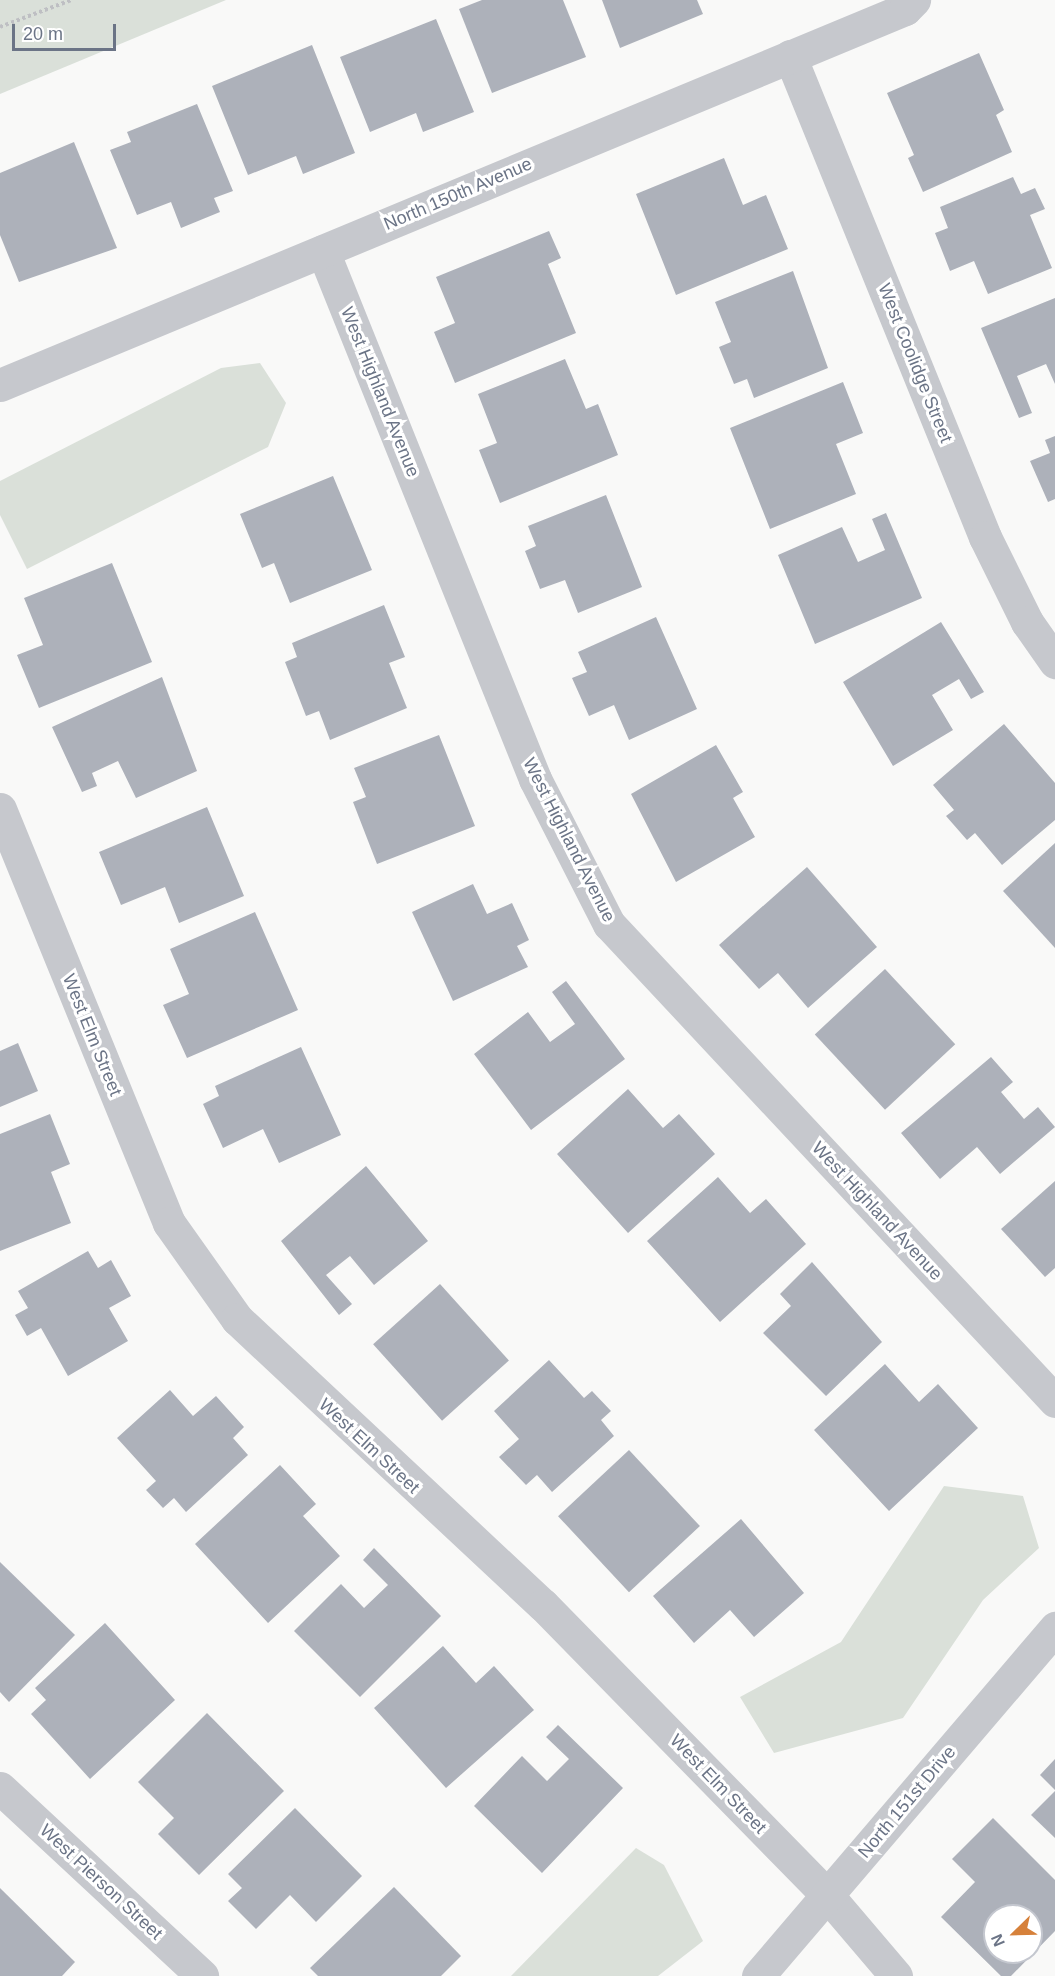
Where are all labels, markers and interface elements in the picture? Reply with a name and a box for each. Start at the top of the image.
scale bar [15,12,118,50]
text: 20 m [23,24,63,44]
street label: North 150th Avenue [380,153,536,235]
street label: West Coolidge Street [873,280,957,446]
street label: West Highland Avenue [336,303,424,481]
street label: West Highland Avenue [518,754,620,926]
street label: West Elm Street [58,971,126,1099]
street label: West Highland Avenue [807,1137,947,1285]
street label: West Elm Street [314,1394,424,1498]
street label: West Elm Street [665,1730,771,1838]
street label: North 151st Drive [854,1741,960,1863]
street label: West Pierson Street [35,1820,167,1944]
north arrow [983,1904,1043,1964]
text: N [988,1932,1008,1949]

